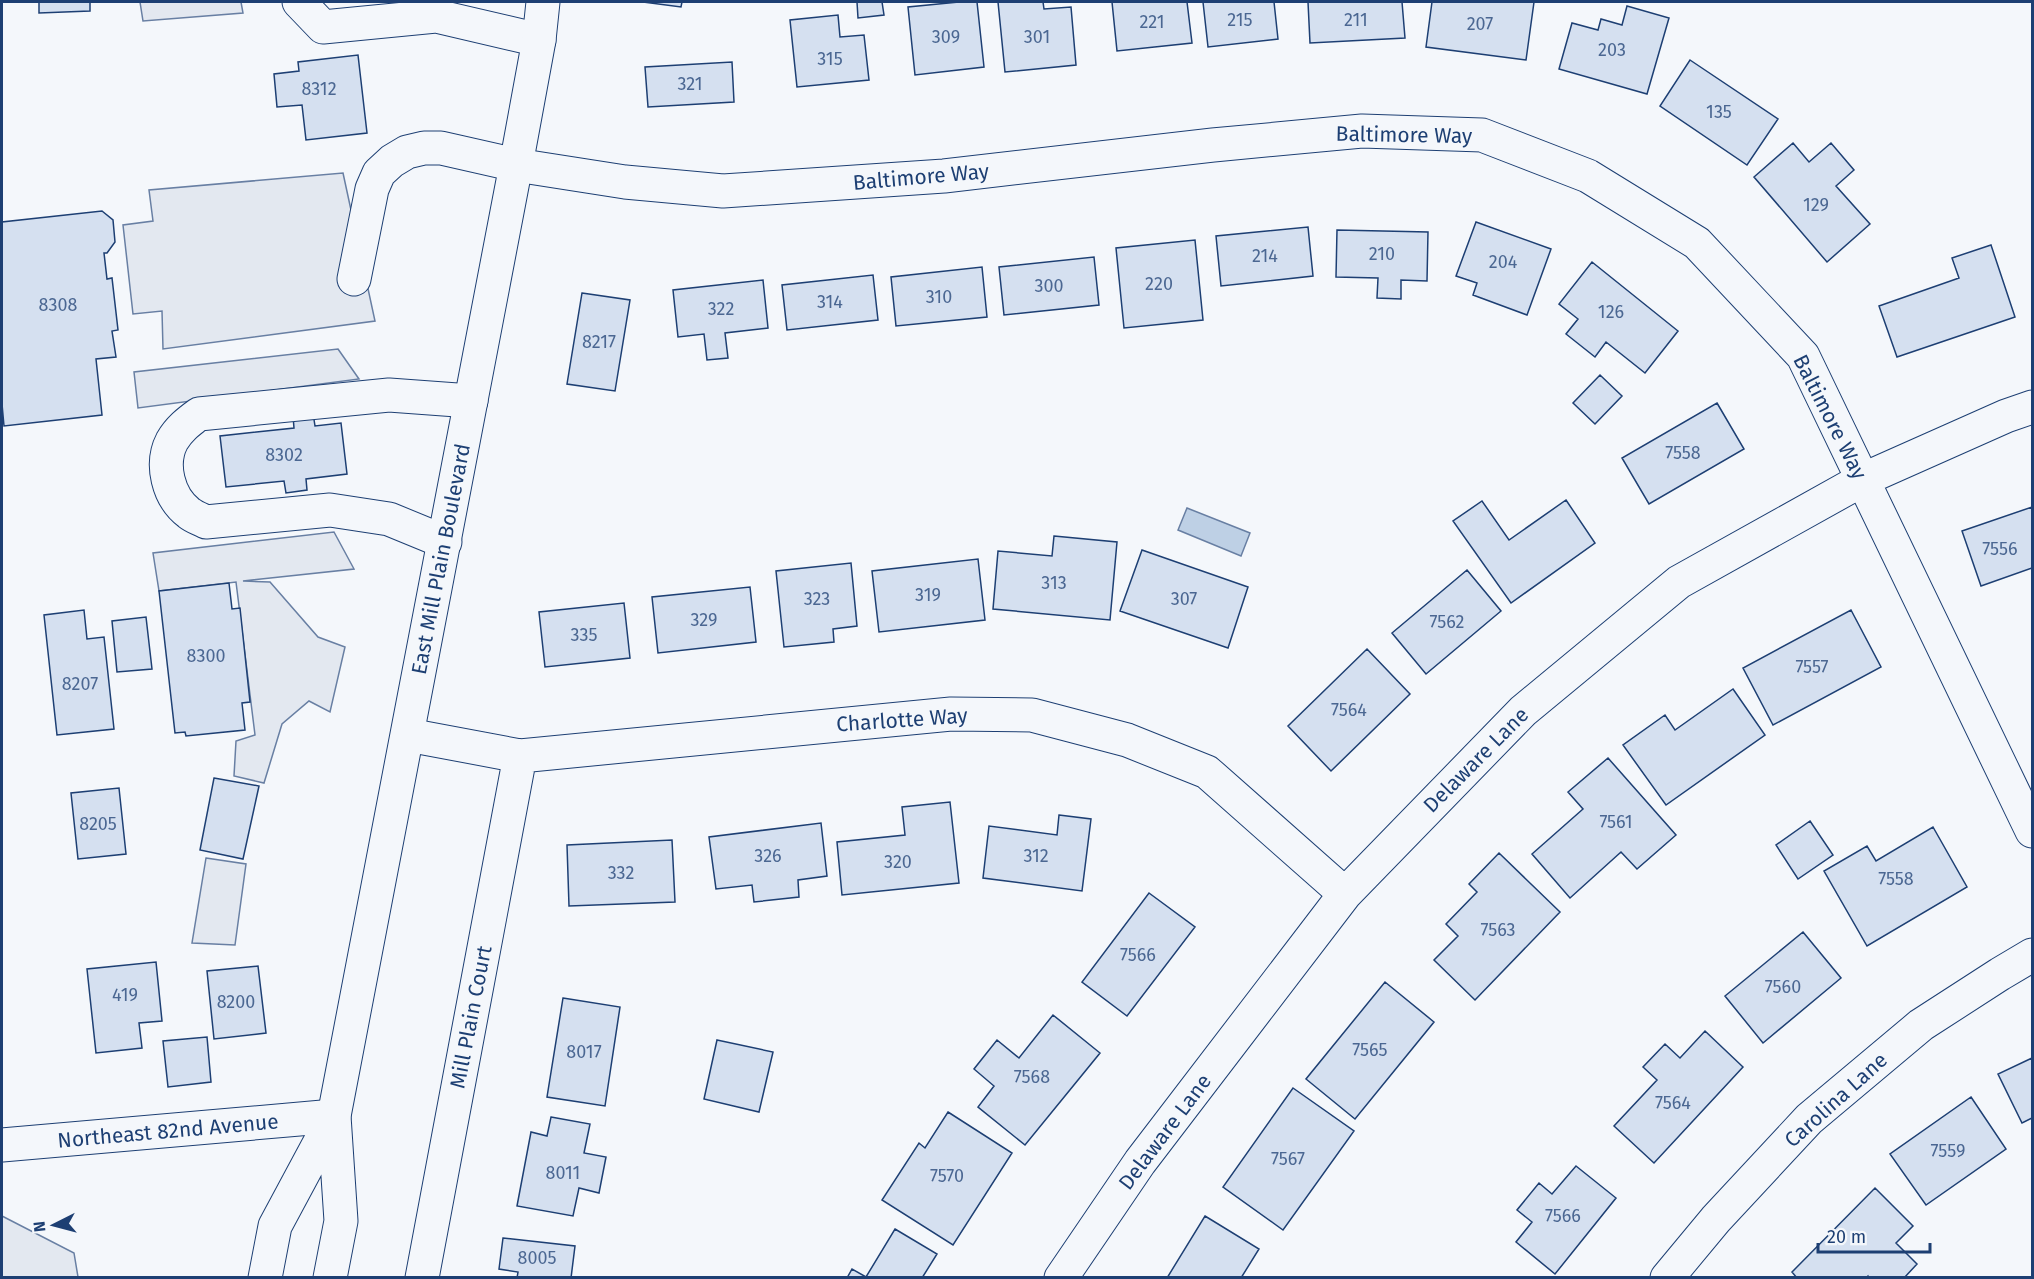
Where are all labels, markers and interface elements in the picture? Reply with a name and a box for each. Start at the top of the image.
house number: 215 [1227,9,1253,31]
house number: 211 [1344,9,1368,31]
house number: 221 [1139,11,1165,33]
house number: 207 [1467,13,1493,35]
house number: 309 [932,26,960,48]
house number: 301 [1024,26,1050,48]
house number: 203 [1598,39,1626,61]
house number: 315 [817,48,843,70]
house number: 321 [677,73,703,95]
house number: 8312 [301,78,337,100]
house number: 135 [1706,101,1732,123]
street label: Baltimore Way [1336,121,1473,149]
street label: Baltimore Way [852,158,991,196]
house number: 129 [1803,194,1829,216]
house number: 210 [1369,243,1395,265]
house number: 214 [1252,245,1278,267]
house number: 204 [1489,251,1518,273]
house number: 220 [1145,273,1173,295]
house number: 300 [1034,275,1064,297]
house number: 310 [926,286,952,308]
house number: 314 [817,291,843,313]
house number: 8308 [39,294,78,316]
house number: 322 [708,298,734,320]
house number: 126 [1598,301,1624,323]
house number: 8217 [582,331,616,353]
street label: Baltimore Way [1787,350,1873,484]
street label: East Mill Plain Boulevard [406,441,476,677]
house number: 7558 [1665,442,1701,464]
house number: 8302 [265,444,303,466]
house number: 7556 [1982,538,2018,560]
house number: 313 [1041,572,1067,594]
house number: 319 [915,584,941,606]
house number: 323 [804,588,830,610]
house number: 307 [1171,588,1197,610]
house number: 329 [691,609,717,631]
house number: 7562 [1429,611,1465,633]
house number: 335 [571,624,597,646]
house number: 8300 [187,645,226,667]
house number: 7557 [1795,656,1829,678]
house number: 8207 [62,673,98,695]
house number: 7564 [1331,699,1367,721]
street label: Charlotte Way [835,702,969,738]
street label: Delaware Lane [1418,702,1534,818]
house number: 7561 [1599,811,1633,833]
house number: 8205 [79,813,117,835]
house number: 326 [754,845,782,867]
house number: 312 [1023,845,1049,867]
house number: 320 [884,851,912,873]
house number: 332 [608,862,634,884]
house number: 7558 [1878,868,1914,890]
house number: 7563 [1480,919,1516,941]
street label: Mill Plain Court [444,943,498,1091]
house number: 7566 [1120,944,1156,966]
house number: 7560 [1765,976,1801,998]
house number: 419 [112,984,138,1006]
house number: 8200 [217,991,255,1013]
house number: 7565 [1352,1039,1388,1061]
house number: 8017 [566,1041,602,1063]
street label: Carolina Lane [1779,1047,1893,1153]
house number: 7568 [1014,1066,1050,1088]
street label: Delaware Lane [1113,1069,1217,1195]
house number: 7564 [1655,1092,1691,1114]
street label: Northeast 82nd Avenue [56,1108,280,1154]
house number: 7559 [1931,1140,1965,1162]
house number: 7567 [1271,1148,1305,1170]
house number: 8011 [546,1162,580,1184]
house number: 7570 [930,1165,964,1187]
north arrow [24,1195,84,1255]
house number: 7566 [1545,1205,1581,1227]
scale bar [1818,1216,1930,1254]
text: N [30,1220,50,1233]
text: 20 m [1827,1226,1866,1248]
house number: 8005 [517,1247,557,1269]

